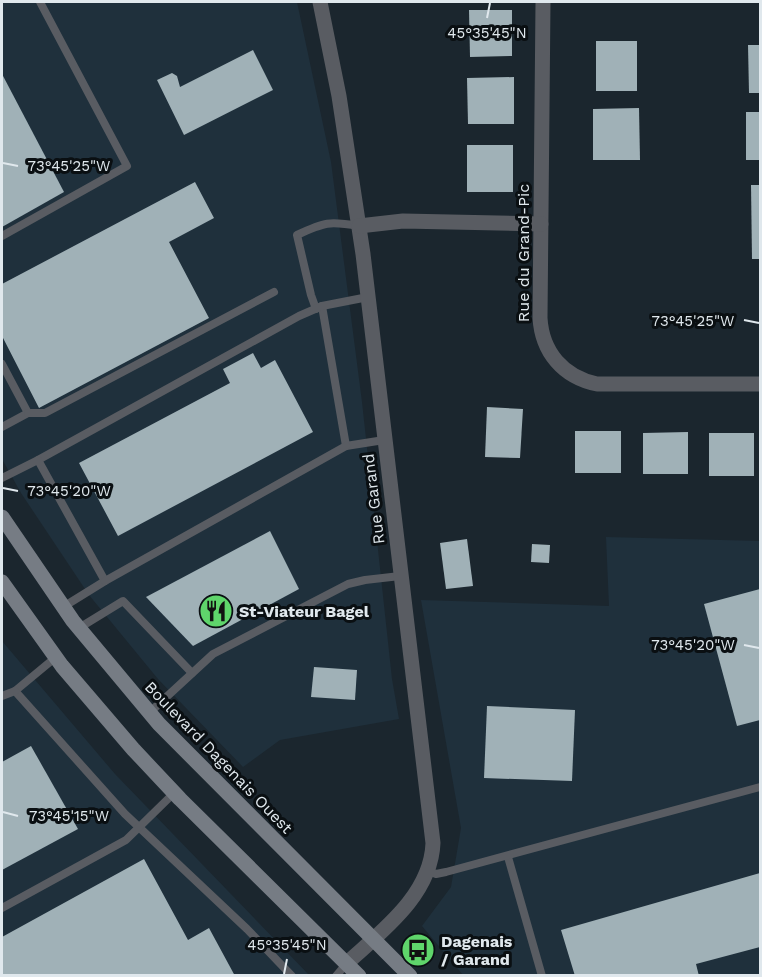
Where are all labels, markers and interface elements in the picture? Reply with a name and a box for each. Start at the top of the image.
text: 45°35'45"N [447,24,527,42]
text: 73°45'25"W [27,157,111,175]
street label: Rue du Grand-Pic [514,184,533,322]
text: 73°45'25"W [651,312,735,330]
street label: Rue Garand [359,453,388,545]
text: 73°45'20"W [27,482,111,500]
restaurant icon: St-Viateur Bagel [198,593,234,629]
place label: St-Viateur Bagel [239,602,370,621]
text: 73°45'20"W [651,636,735,654]
street label: Boulevard Dagenais Ouest [141,677,297,838]
text: 73°45'15"W [29,807,109,825]
bus stop icon: Dagenais / Garand [400,932,436,968]
place label: Dagenais / Garand [441,932,513,969]
text: 45°35'45"N [247,936,327,954]

